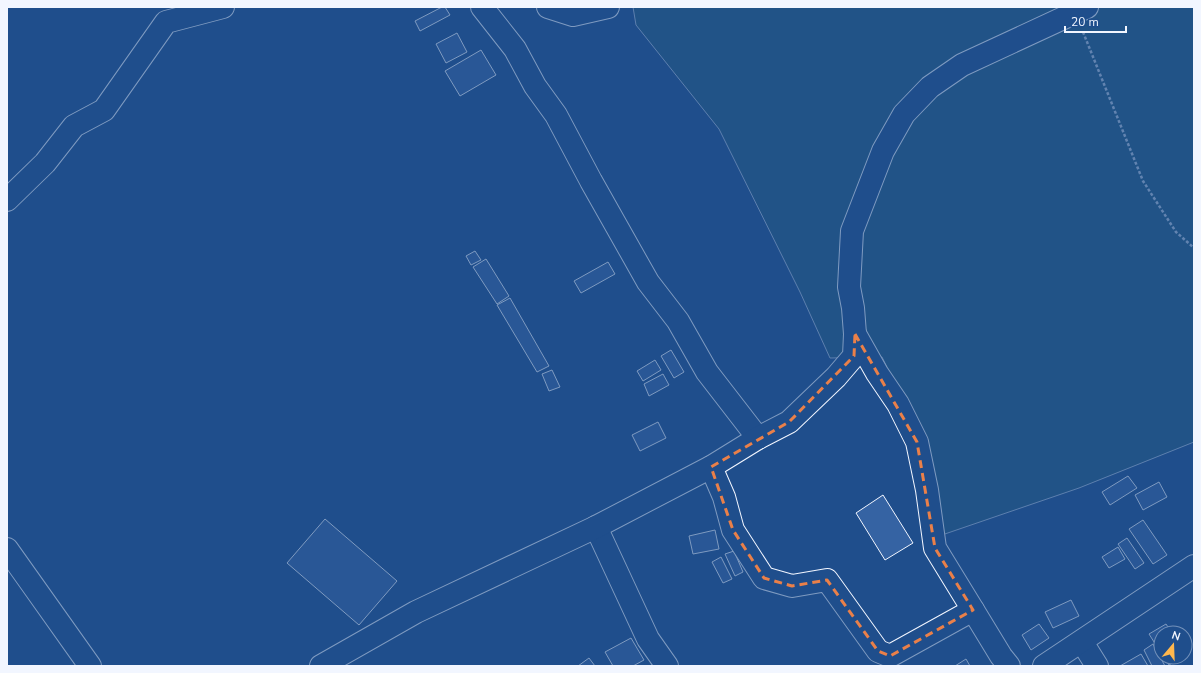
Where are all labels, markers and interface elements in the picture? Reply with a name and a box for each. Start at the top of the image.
scale bar [1065,8,1126,34]
text: 20 m [1071,14,1099,30]
north arrow [1153,625,1193,665]
text: N [1170,628,1182,644]

